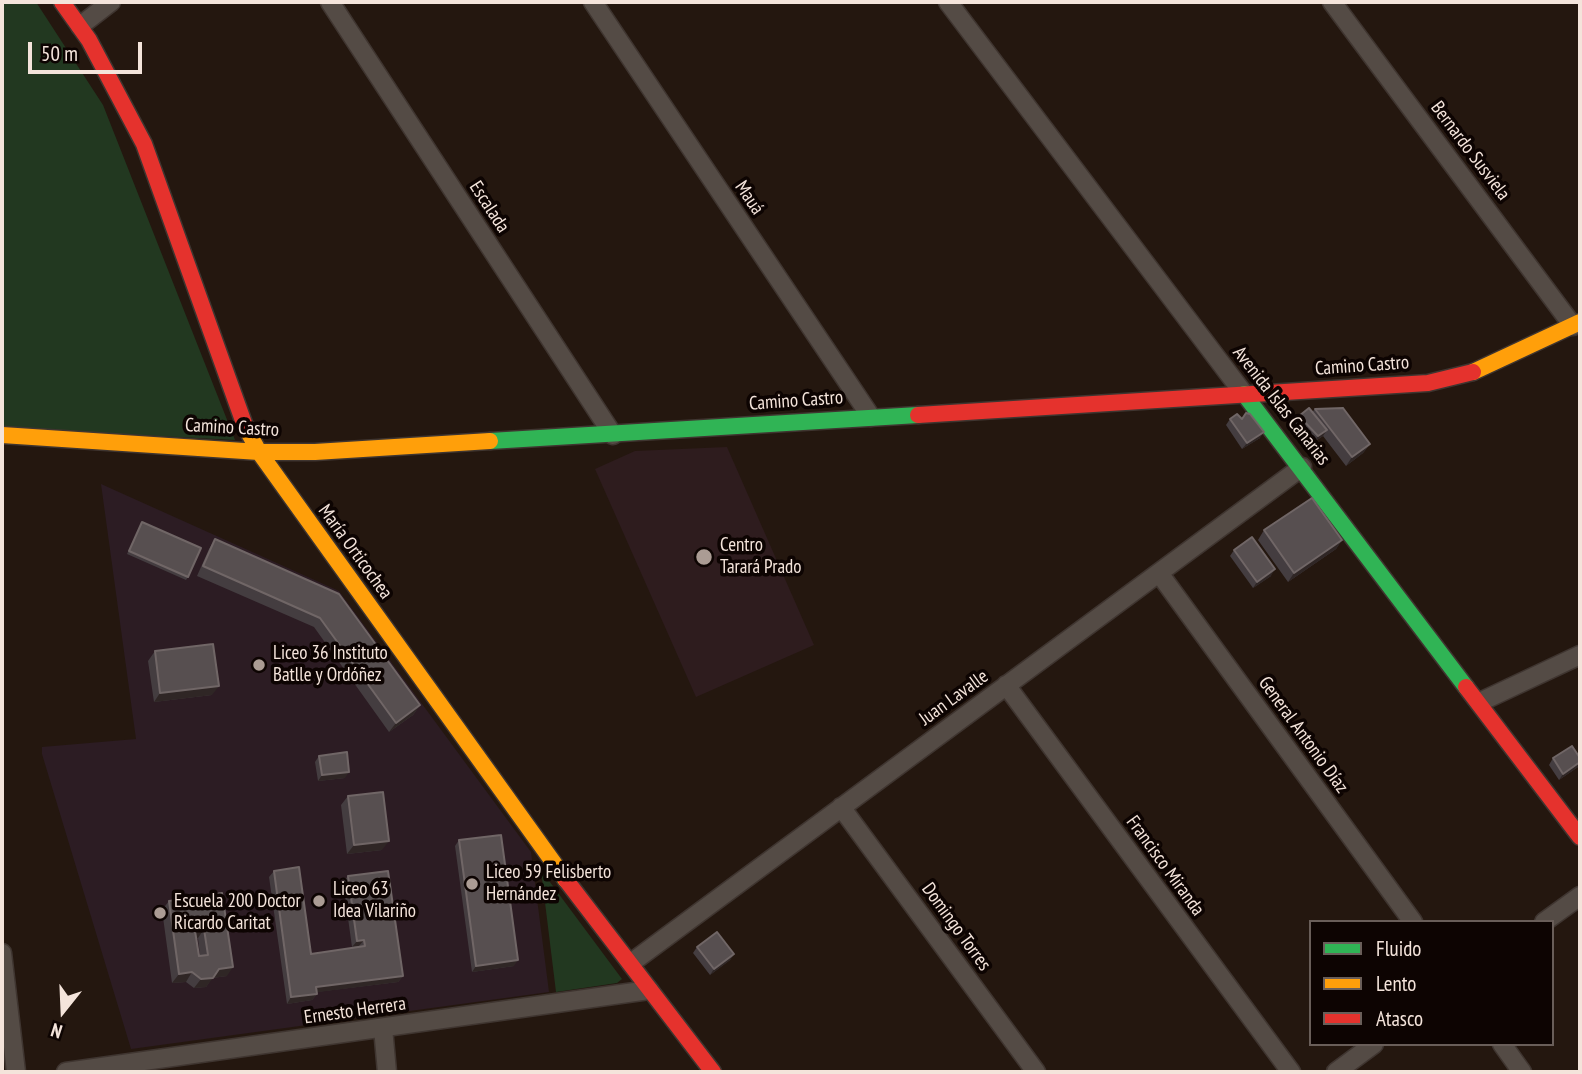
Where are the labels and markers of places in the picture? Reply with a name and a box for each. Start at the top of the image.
place label: Centro Tarará Prado [720,535,801,579]
marker: Centro Tarará Prado [694,547,714,567]
place label: Liceo 36 Instituto Batlle y Ordóñez [273,643,388,687]
marker: Liceo 36 Instituto Batlle y Ordóñez [251,657,267,673]
place label: Liceo 59 Felisberto Hernández [486,862,611,906]
marker: Liceo 59 Felisberto Hernández [464,876,480,892]
place label: Liceo 63 Idea Vilariño [333,879,416,923]
place label: Escuela 200 Doctor Ricardo Caritat [174,891,301,935]
marker: Liceo 63 Idea Vilariño [311,893,327,909]
marker: Escuela 200 Doctor Ricardo Caritat [152,905,168,921]

